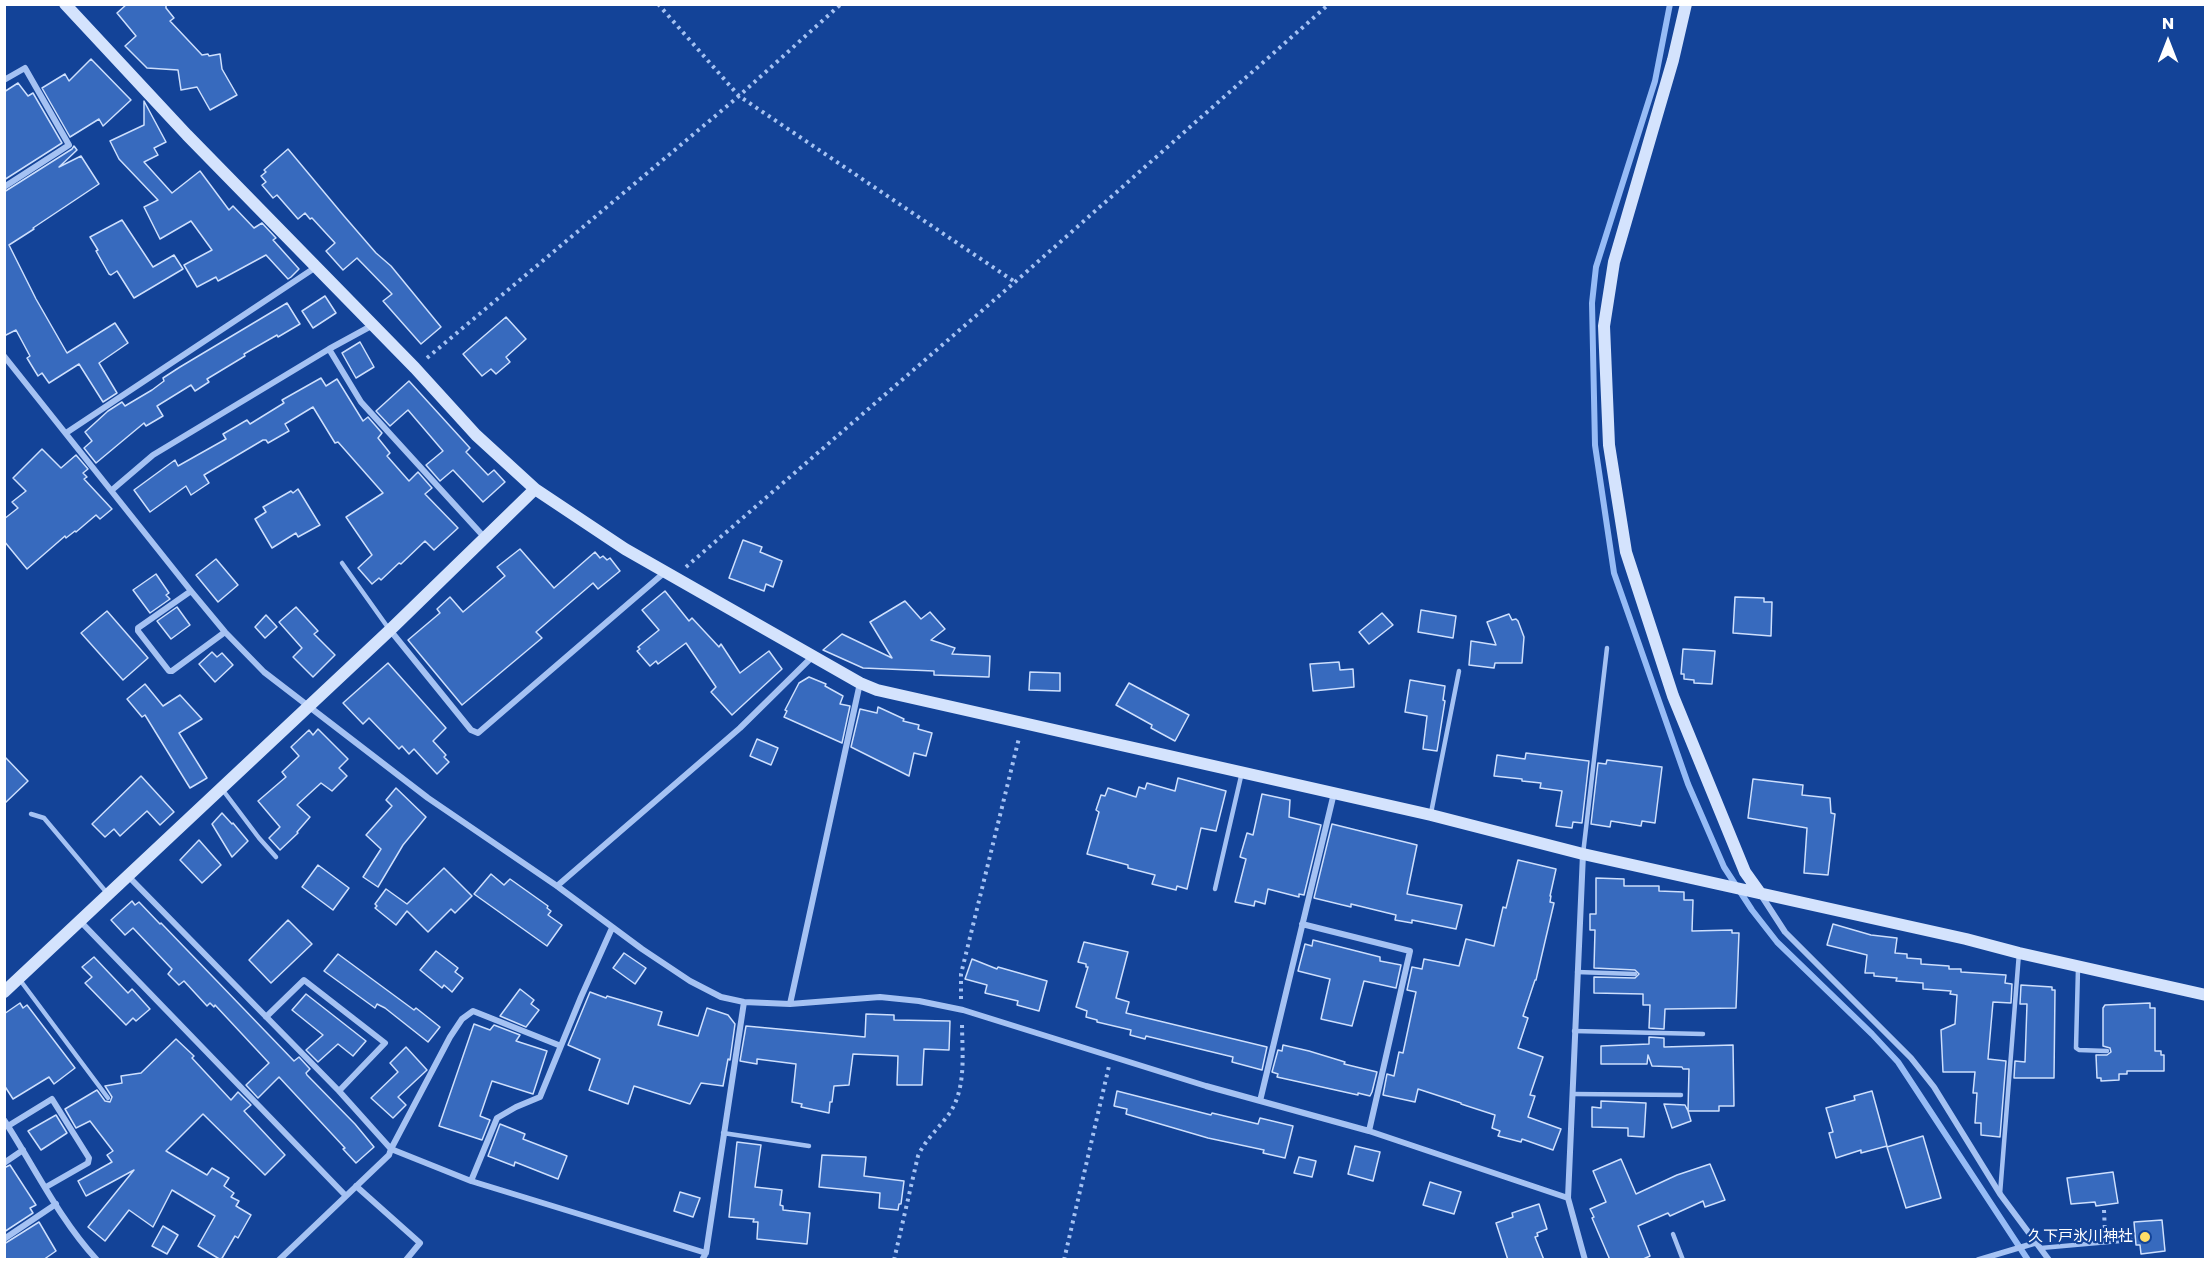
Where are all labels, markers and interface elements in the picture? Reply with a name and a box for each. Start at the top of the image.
north arrow [2138,12,2198,72]
text: N [2162,12,2174,35]
place label: 久下戸氷川神社 [2028,1228,2133,1246]
marker: 久下戸氷川神社 [2138,1230,2152,1244]

